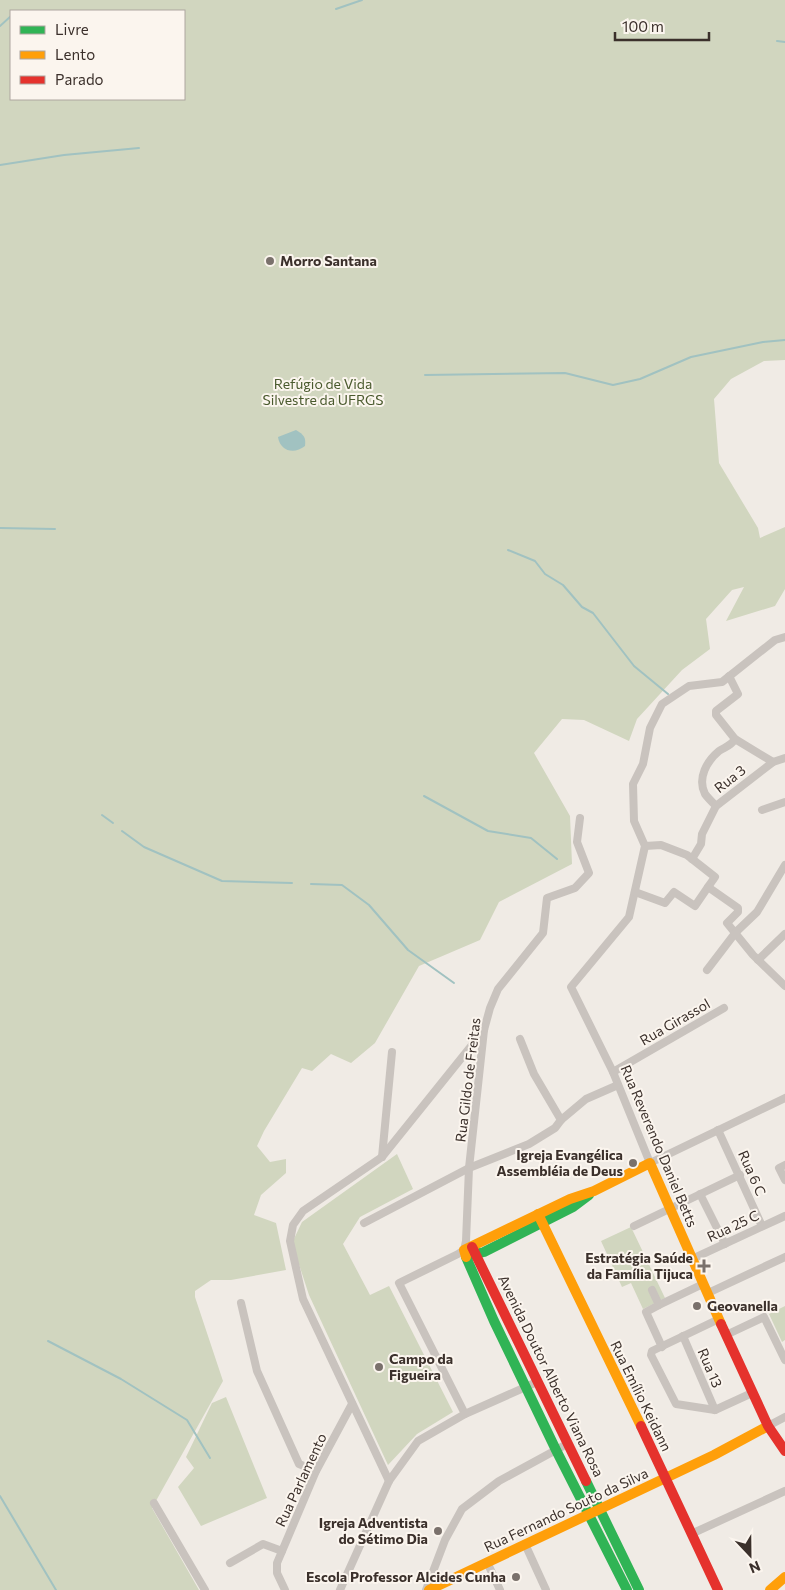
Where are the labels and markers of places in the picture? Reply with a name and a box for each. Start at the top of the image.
place label: Morro Santana [280,252,377,269]
marker: Morro Santana [264,255,276,267]
place label: Igreja Evangélica Assembléia de Deus [497,1146,623,1179]
marker: Igreja Evangélica Assembléia de Deus [627,1157,639,1169]
place label: Estratégia Saúde da Família Tijuca [585,1249,693,1282]
marker: Estratégia Saúde da Família Tijuca [697,1259,711,1273]
place label: Geovanella [707,1297,778,1314]
marker: Geovanella [691,1300,703,1312]
place label: Campo da Figueira [389,1350,453,1383]
marker: Campo da Figueira [373,1361,385,1373]
place label: Igreja Adventista do Sétimo Dia [319,1514,428,1547]
marker: Igreja Adventista do Sétimo Dia [432,1525,444,1537]
place label: Escola Professor Alcides Cunha [306,1568,506,1585]
marker: Escola Professor Alcides Cunha [510,1571,522,1583]

